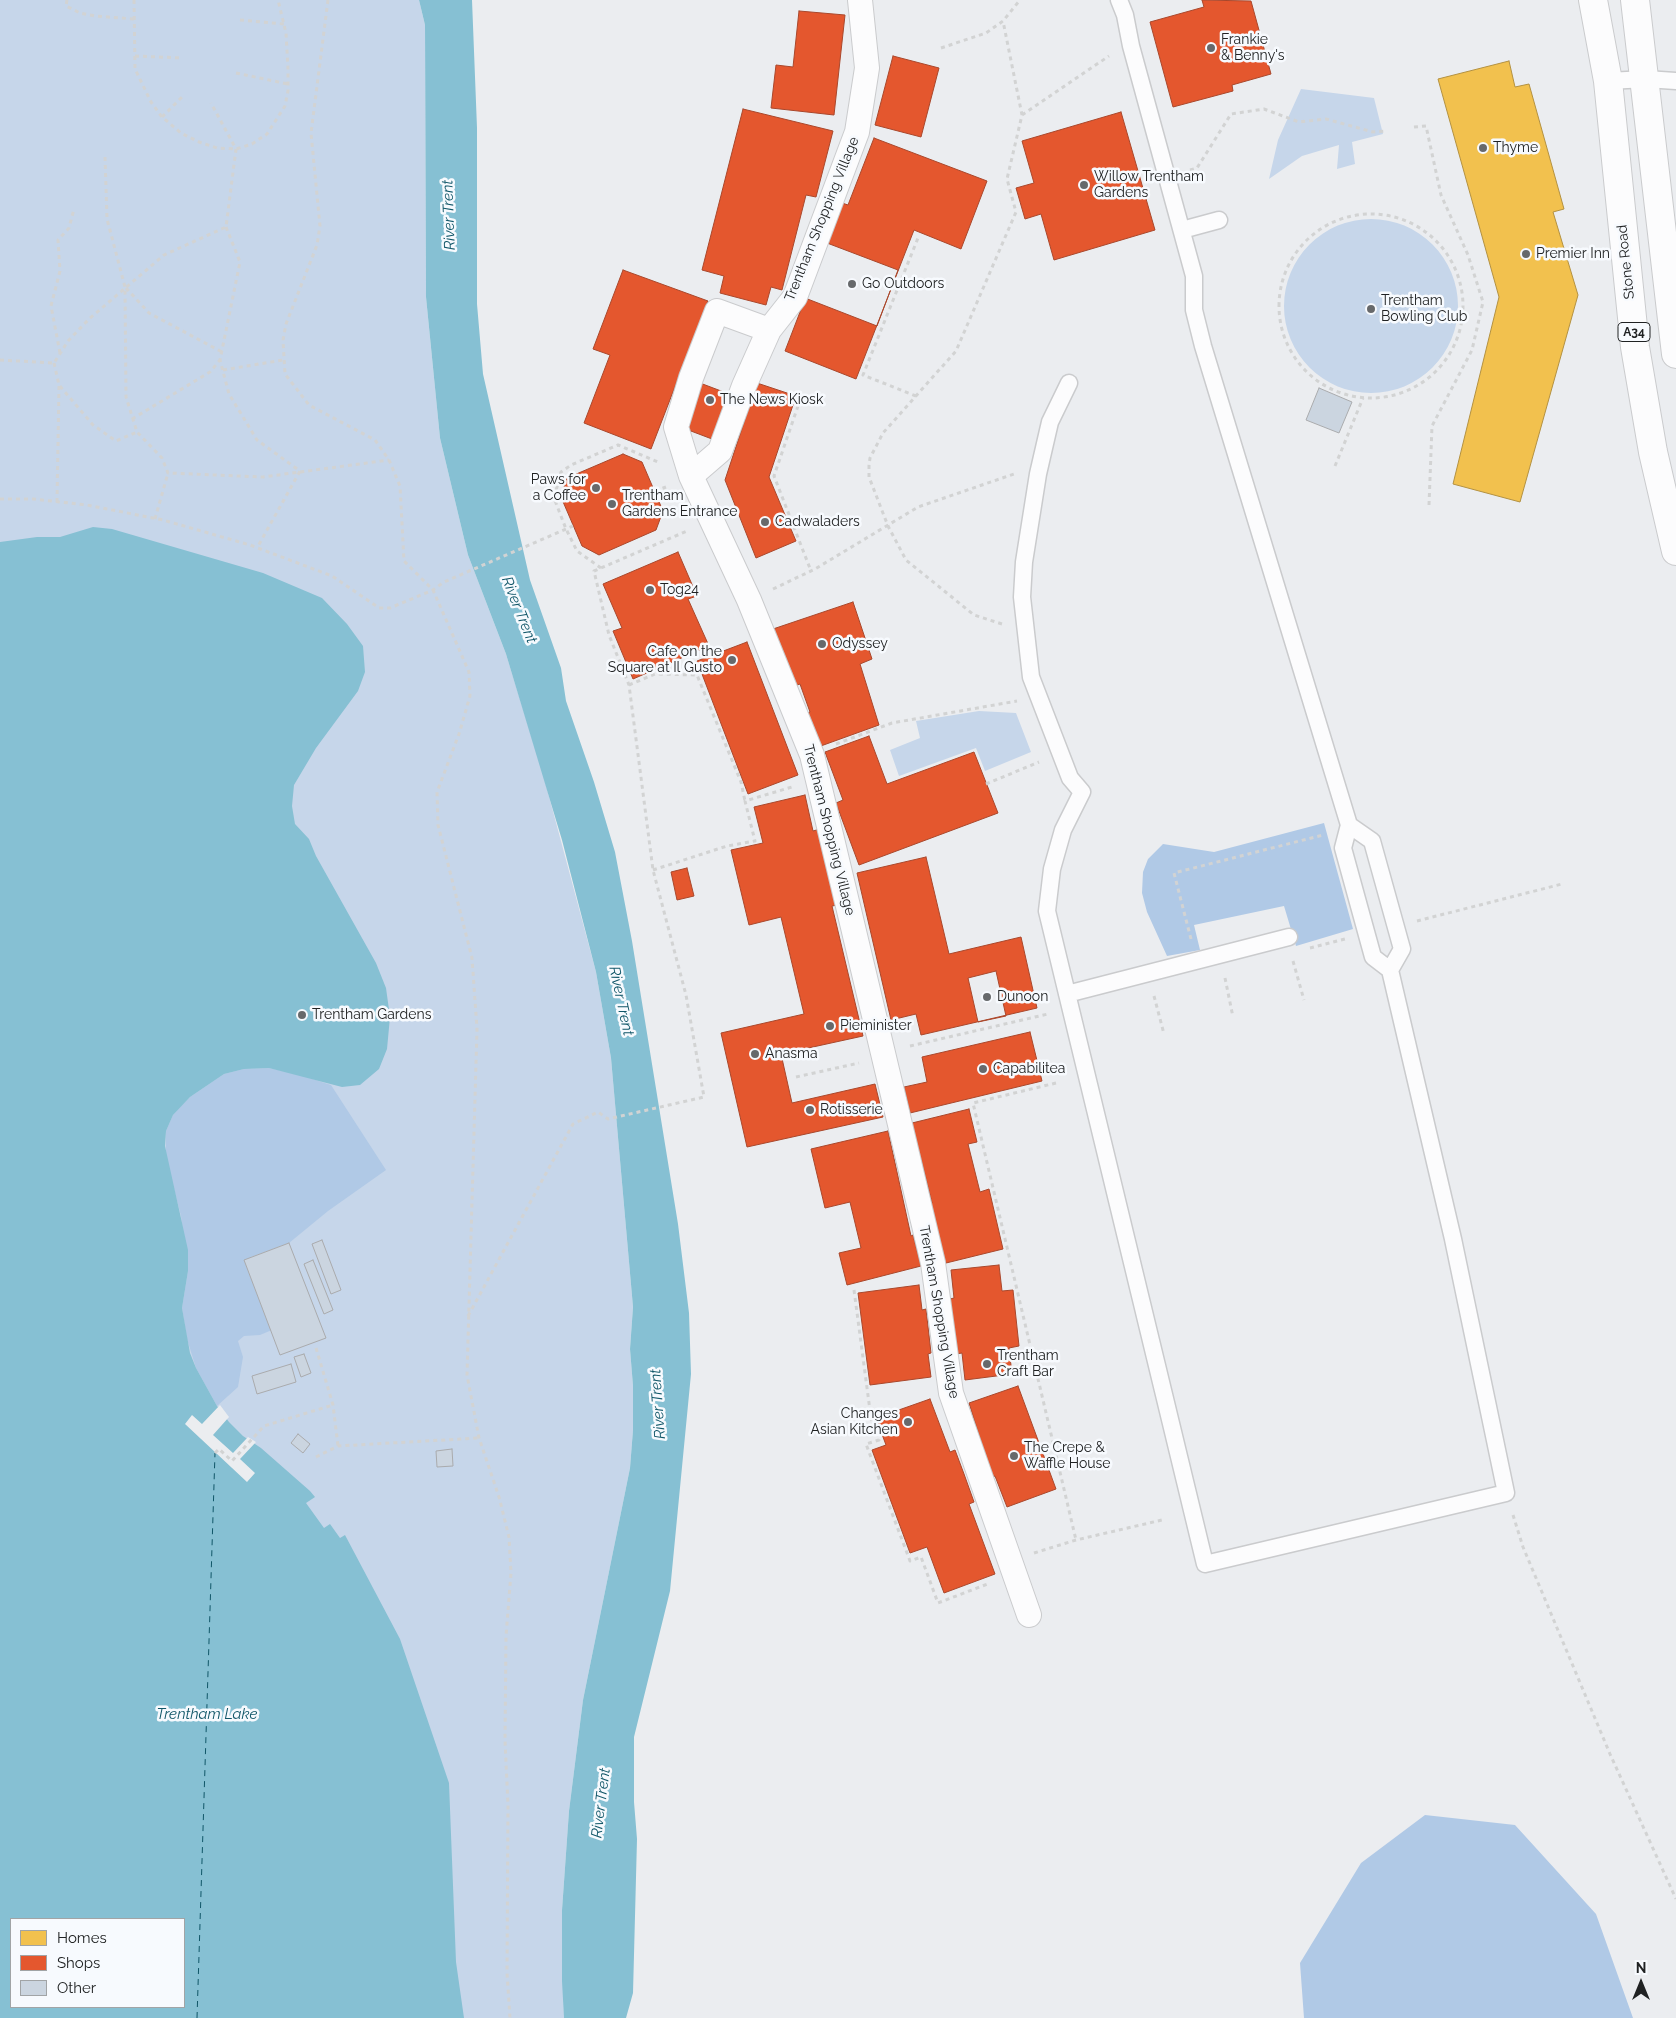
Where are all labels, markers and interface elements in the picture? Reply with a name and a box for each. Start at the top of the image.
place label: Frankie & Benny's [1221,32,1285,64]
marker: Frankie & Benny's [1205,42,1217,54]
street label: Trentham Shopping Village [781,134,863,304]
place label: Thyme [1493,140,1538,156]
marker: Thyme [1477,142,1489,154]
place label: Willow Trentham Gardens [1094,169,1204,202]
marker: Willow Trentham Gardens [1078,179,1090,191]
water label: River Trent [439,180,459,250]
street label: Stone Road [1614,224,1638,300]
place label: Premier Inn [1536,246,1610,262]
marker: Premier Inn [1520,248,1532,260]
place label: Go Outdoors [862,276,944,292]
marker: Go Outdoors [846,278,858,290]
place label: Trentham Bowling Club [1381,293,1467,326]
marker: Trentham Bowling Club [1365,303,1377,315]
road number: A34 [1618,322,1650,342]
place label: The News Kiosk [720,392,823,408]
marker: The News Kiosk [704,394,716,406]
place label: Paws for a Coffee [531,472,586,504]
marker: Paws for a Coffee [590,482,602,494]
place label: Trentham Gardens Entrance [622,488,738,520]
marker: Trentham Gardens Entrance [606,498,618,510]
place label: Cadwaladers [775,514,860,530]
marker: Cadwaladers [759,516,771,528]
water label: River Trent [497,574,541,646]
place label: Tog24 [660,582,699,598]
marker: Tog24 [644,584,656,596]
place label: Odyssey [832,636,888,652]
marker: Odyssey [816,638,828,650]
place label: Cafe on the Square at Il Gusto [608,644,722,676]
marker: Cafe on the Square at Il Gusto [726,654,738,666]
street label: Trentham Shopping Village [800,743,858,917]
water label: River Trent [605,965,637,1037]
place label: Dunoon [997,989,1048,1005]
marker: Dunoon [981,991,993,1003]
place label: Trentham Gardens [312,1007,431,1023]
marker: Trentham Gardens [296,1009,308,1021]
place label: Pieminister [840,1018,912,1034]
marker: Pieminister [824,1020,836,1032]
place label: Anasma [765,1046,818,1062]
marker: Anasma [749,1048,761,1060]
place label: Capabilitea [993,1061,1065,1077]
marker: Capabilitea [977,1063,989,1075]
place label: Rotisserie [820,1102,883,1118]
marker: Rotisserie [804,1104,816,1116]
street label: Trentham Shopping Village [915,1224,963,1400]
place label: Trentham Craft Bar [997,1348,1059,1380]
marker: Trentham Craft Bar [981,1358,993,1370]
water label: River Trent [647,1368,669,1440]
place label: Changes Asian Kitchen [811,1406,898,1438]
marker: Changes Asian Kitchen [902,1416,914,1428]
place label: The Crepe & Waffle House [1024,1440,1111,1472]
marker: The Crepe & Waffle House [1008,1450,1020,1462]
water label: Trentham Lake [157,1705,257,1723]
water label: River Trent [588,1767,614,1839]
legend [10,1918,185,2008]
text: Homes [57,1929,107,1947]
text: Shops [57,1954,100,1972]
north arrow [1616,1958,1666,2008]
text: N [1636,1960,1646,1976]
text: Other [57,1979,96,1997]

